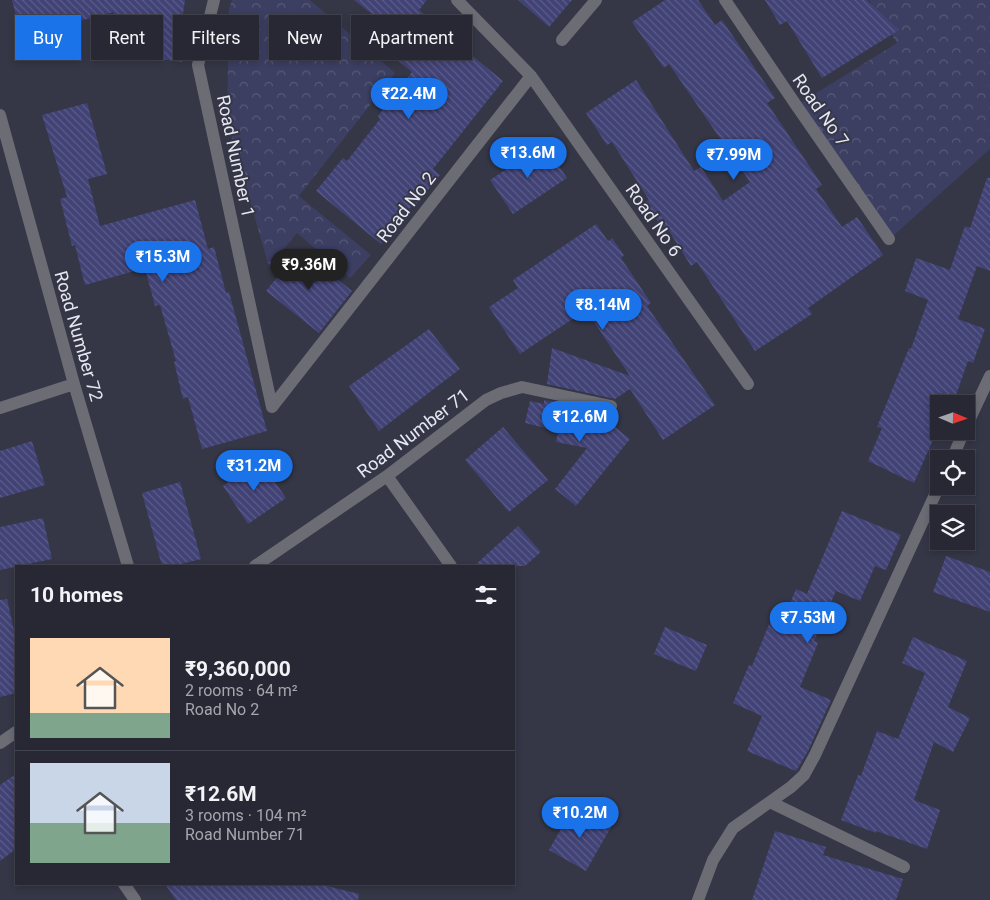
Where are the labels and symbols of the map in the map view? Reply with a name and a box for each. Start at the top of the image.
street label: Road No 7 [788,70,854,150]
pin: ₹22.4M [368,78,450,120]
street label: Road Number 1 [213,93,259,219]
pin: ₹13.6M [487,136,569,179]
pin: ₹7.99M [693,138,775,181]
street label: Road No 2 [372,168,440,246]
street label: Road No 6 [621,180,687,260]
pin: ₹15.3M [122,240,204,283]
pin: ₹9.36M [268,248,350,291]
street label: Road Number 72 [50,268,108,404]
pin: ₹8.14M [562,288,644,331]
street label: Road Number 71 [353,384,473,482]
north arrow [930,395,975,440]
pin: ₹12.6M [539,400,621,443]
pin: ₹31.2M [213,450,295,492]
pin: ₹7.53M [767,602,849,644]
pin: ₹10.2M [539,796,621,839]

